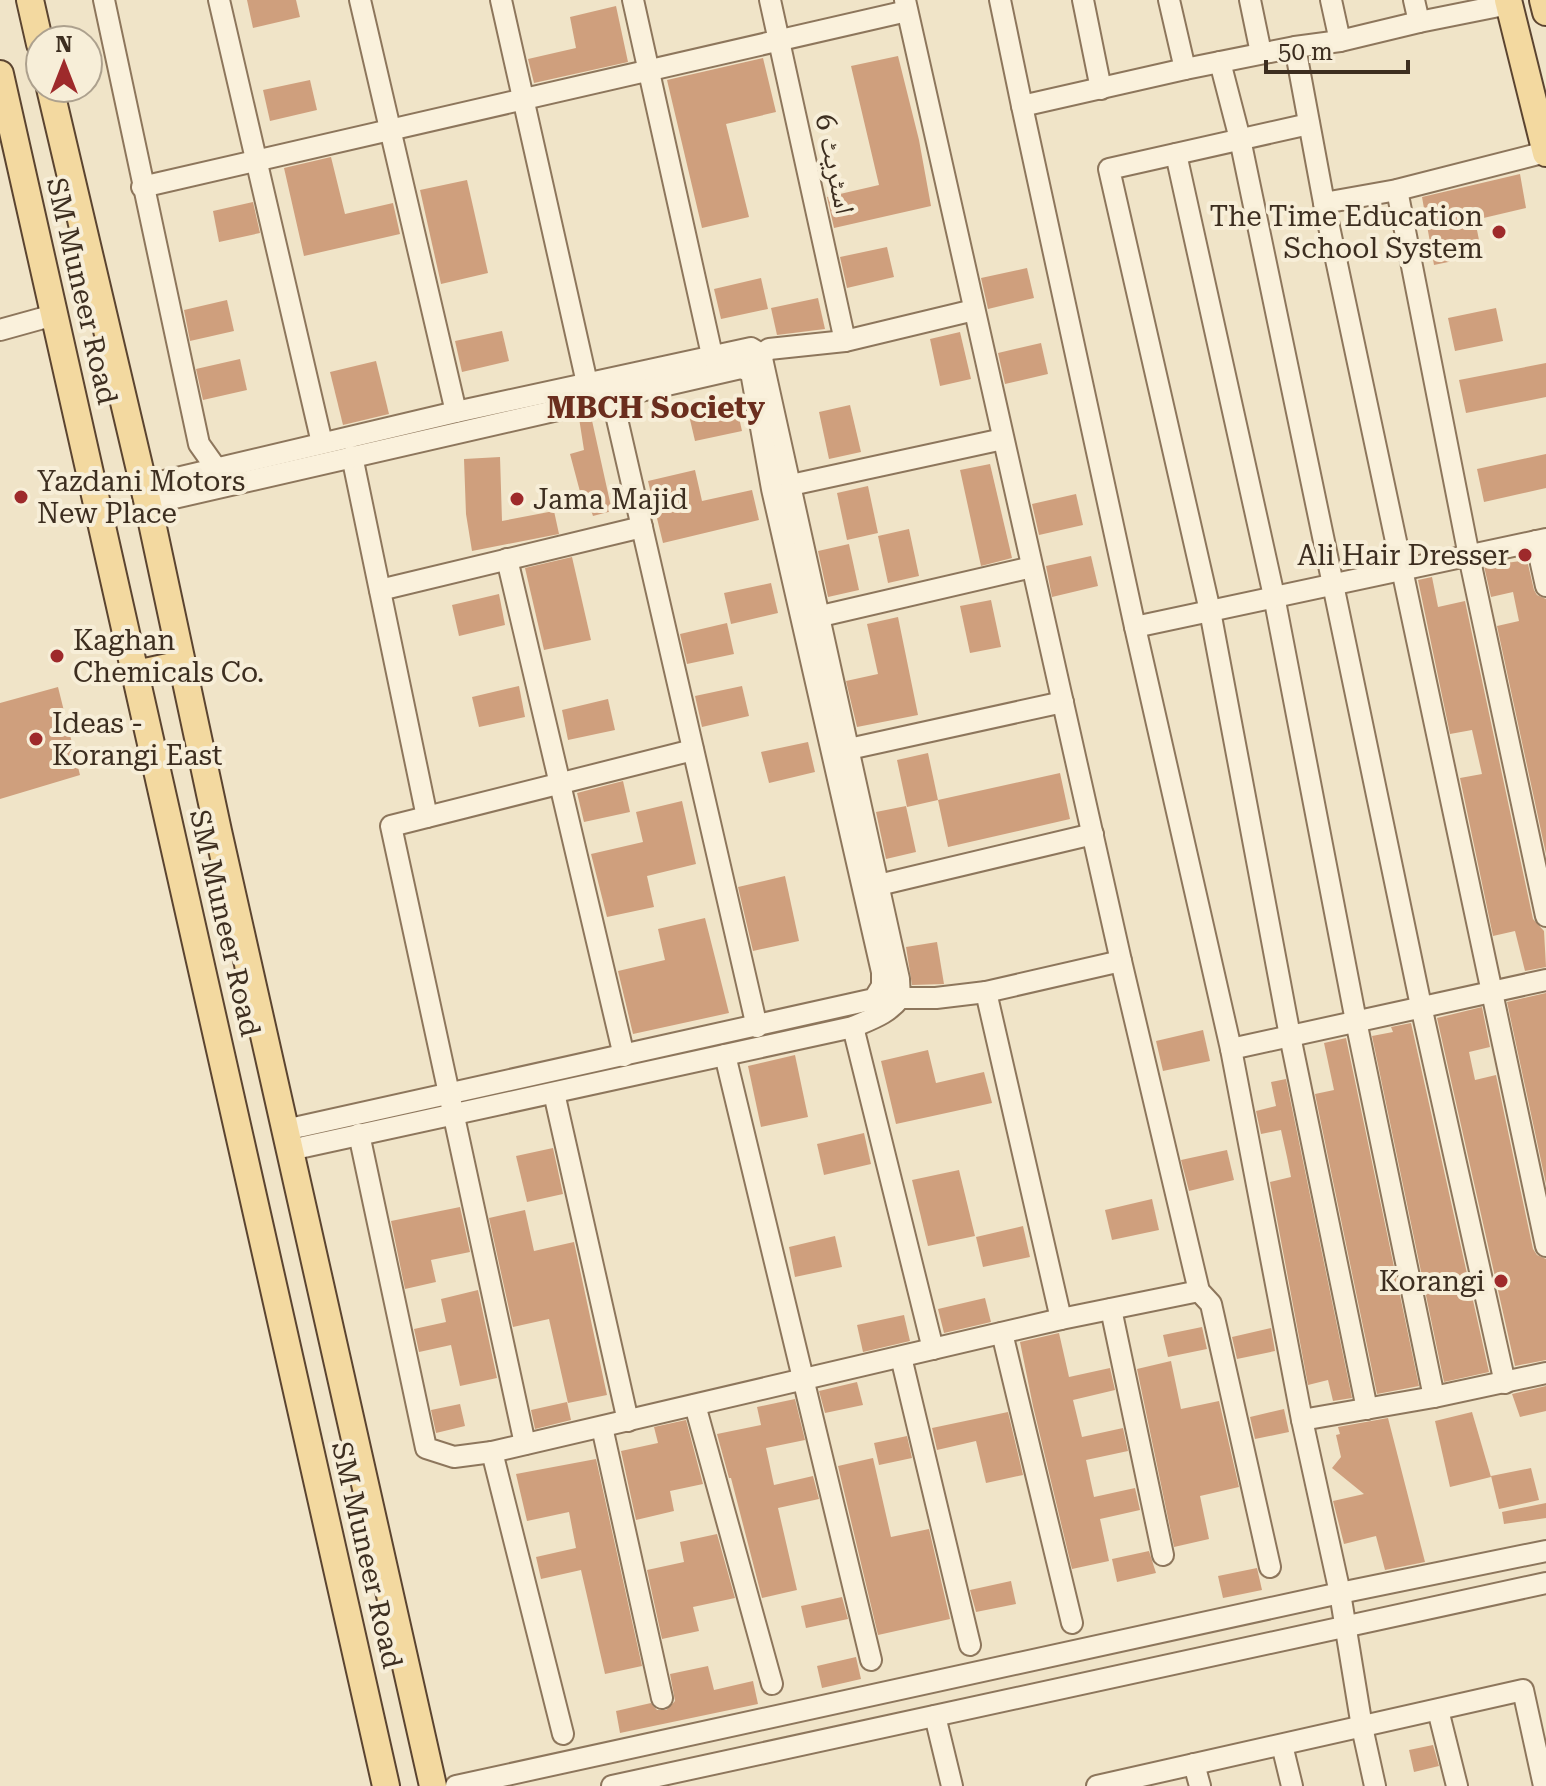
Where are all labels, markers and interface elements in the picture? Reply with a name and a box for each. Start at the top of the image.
north arrow [24,24,104,104]
scale bar [1266,24,1408,74]
text: N [56,32,73,57]
text: 50 m [1278,38,1333,66]
street label: اسٹریٹ 6 [808,111,862,217]
street label: SM Muneer Road [40,174,124,408]
place label: The Time Education School System [1209,200,1483,265]
marker: The Time Education School System [1490,223,1508,241]
district label: MBCH Society [547,390,765,425]
place label: Yazdani Motors New Place [37,465,245,530]
place label: Jama Majid [533,483,688,516]
marker: Yazdani Motors New Place [12,488,30,506]
marker: Jama Majid [508,490,526,508]
place label: Ali Hair Dresser [1297,539,1509,572]
marker: Ali Hair Dresser [1516,546,1534,564]
place label: Kaghan Chemicals Co. [73,624,264,689]
marker: Kaghan Chemicals Co. [48,647,66,665]
place label: Ideas - Korangi East [52,707,222,772]
marker: Ideas - Korangi East [27,730,45,748]
street label: SM Muneer Road [183,806,267,1040]
place label: Korangi [1379,1265,1485,1298]
marker: Korangi [1492,1272,1510,1290]
street label: SM Muneer Road [325,1438,409,1672]

